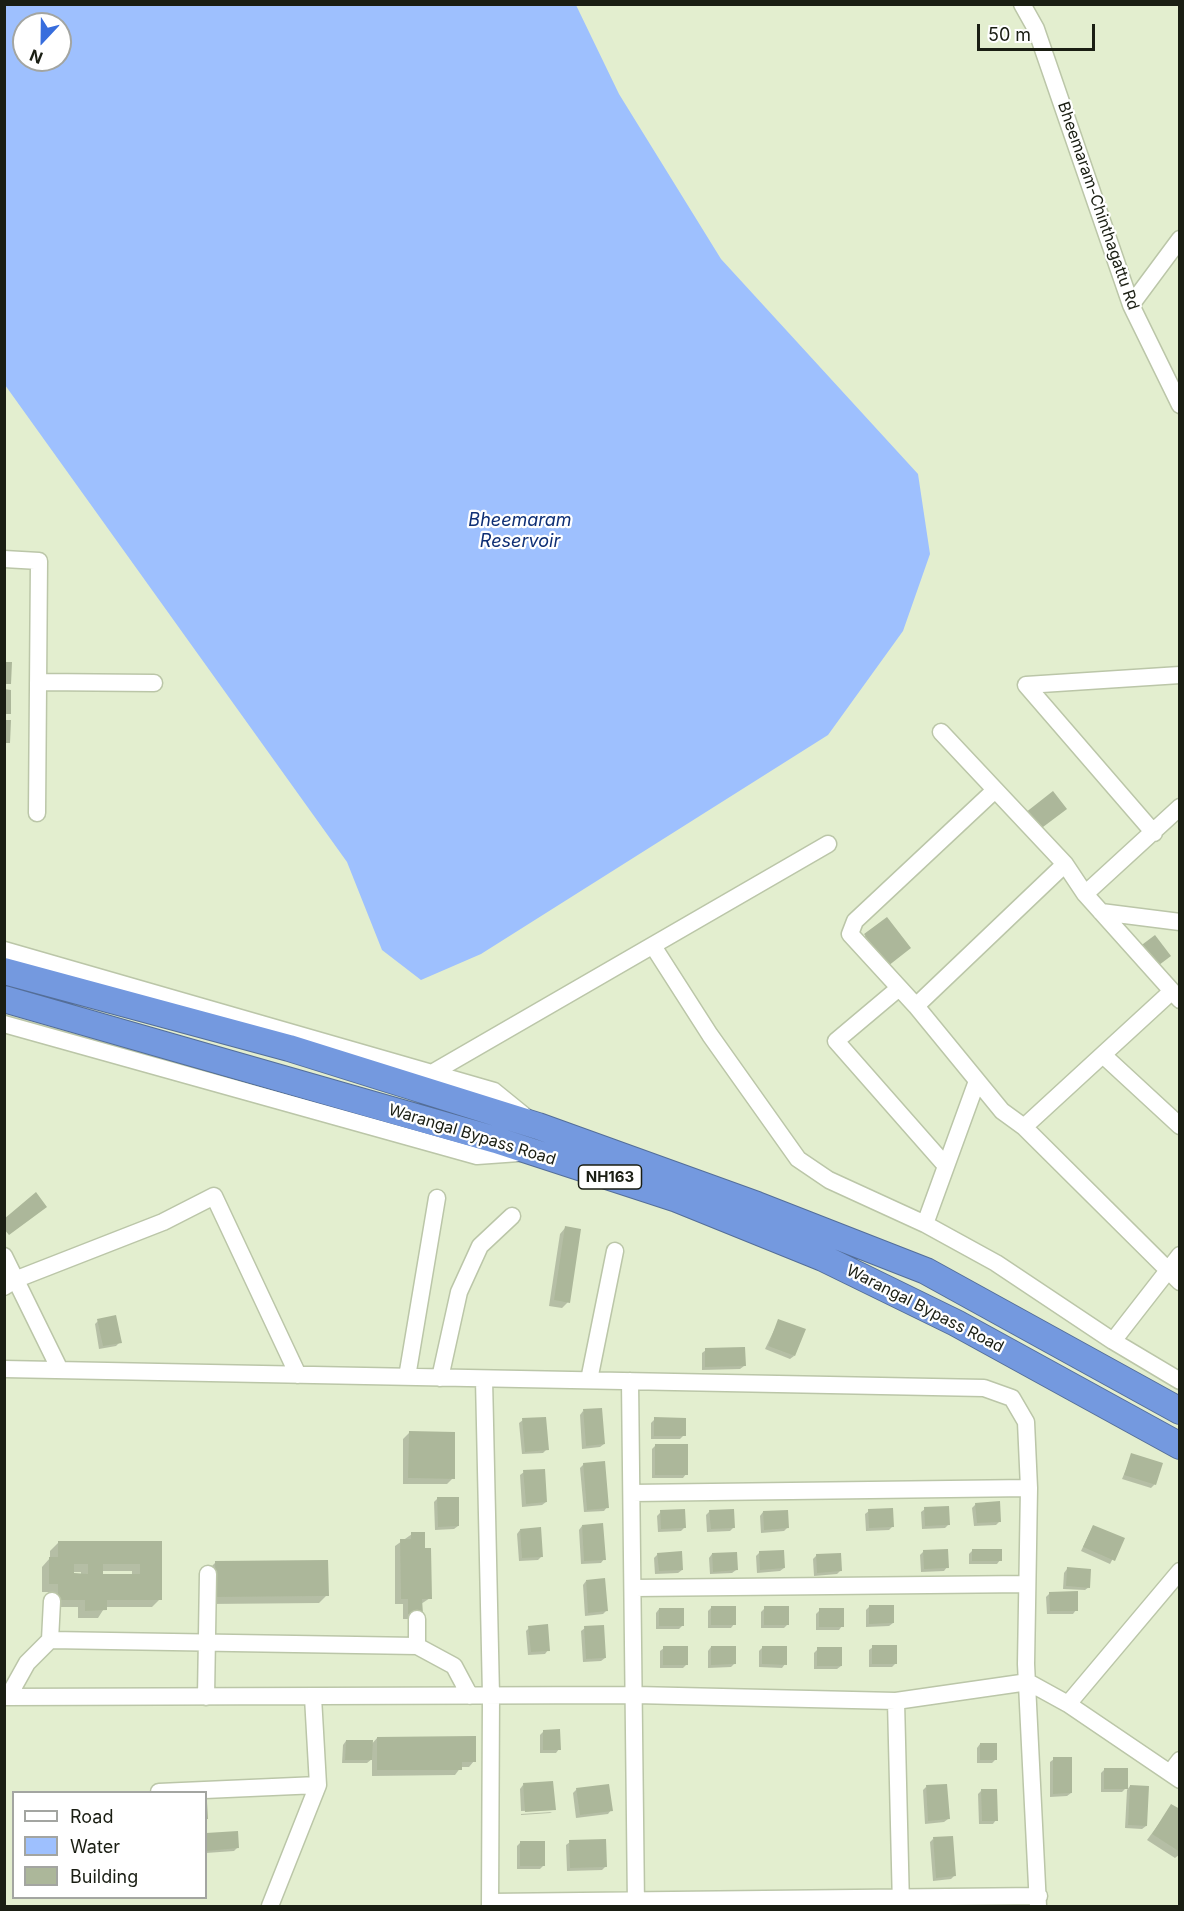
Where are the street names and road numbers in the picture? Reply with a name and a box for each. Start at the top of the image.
street label: Bheemaram-Chinthagattu Rd [1053,99,1143,313]
street label: Warangal Bypass Road [386,1100,558,1170]
road number: NH163 [578,1165,642,1189]
street label: Warangal Bypass Road [843,1261,1007,1357]

